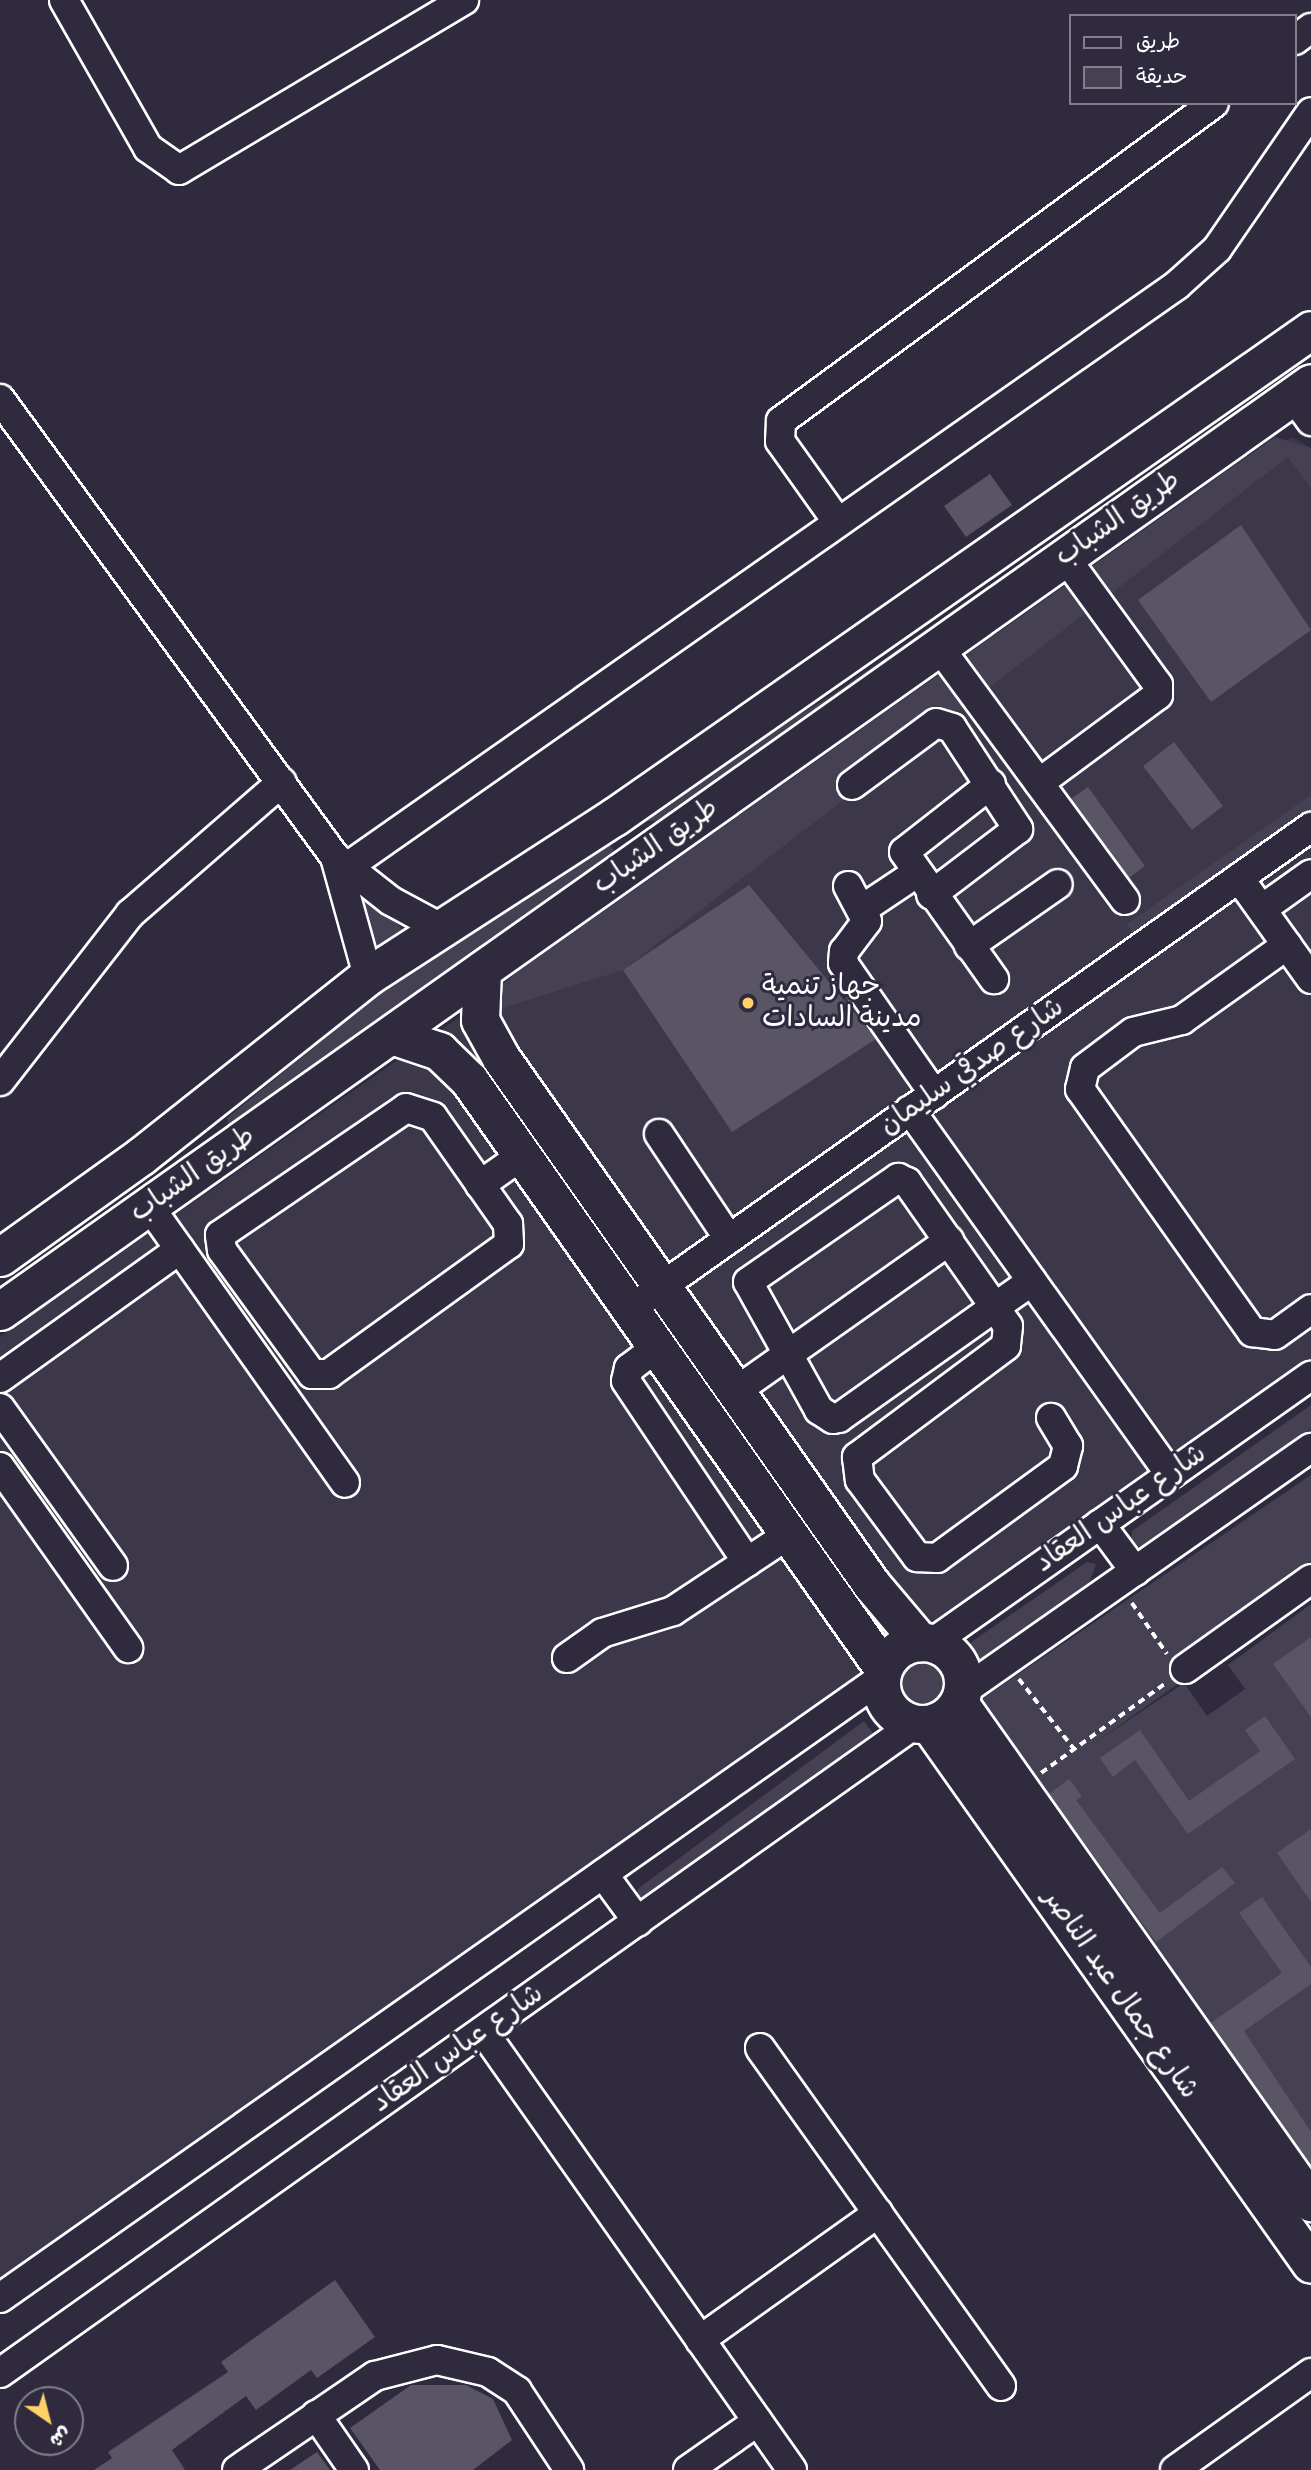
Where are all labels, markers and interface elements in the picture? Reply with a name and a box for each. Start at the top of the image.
legend [1070,14,1297,105]
text: طريق [1136,28,1180,56]
text: حديقة [1136,63,1187,91]
street label: طريق الشباب [1049,464,1187,574]
street label: طريق الشباب [587,792,725,902]
place label: جهاز تنمية مدينة السادات [762,970,922,1036]
street label: شارع صدقي سليمان [873,991,1071,1143]
marker: جهاز تنمية مدينة السادات [740,995,756,1011]
street label: طريق الشباب [124,1120,262,1230]
street label: شارع عباس العقاد [1029,1437,1213,1581]
street label: شارع جمال عبد الناصر [1035,1882,1205,2106]
street label: شارع عباس العقاد [366,1977,550,2121]
north arrow [14,2386,84,2456]
text: ش [44,2421,76,2453]

